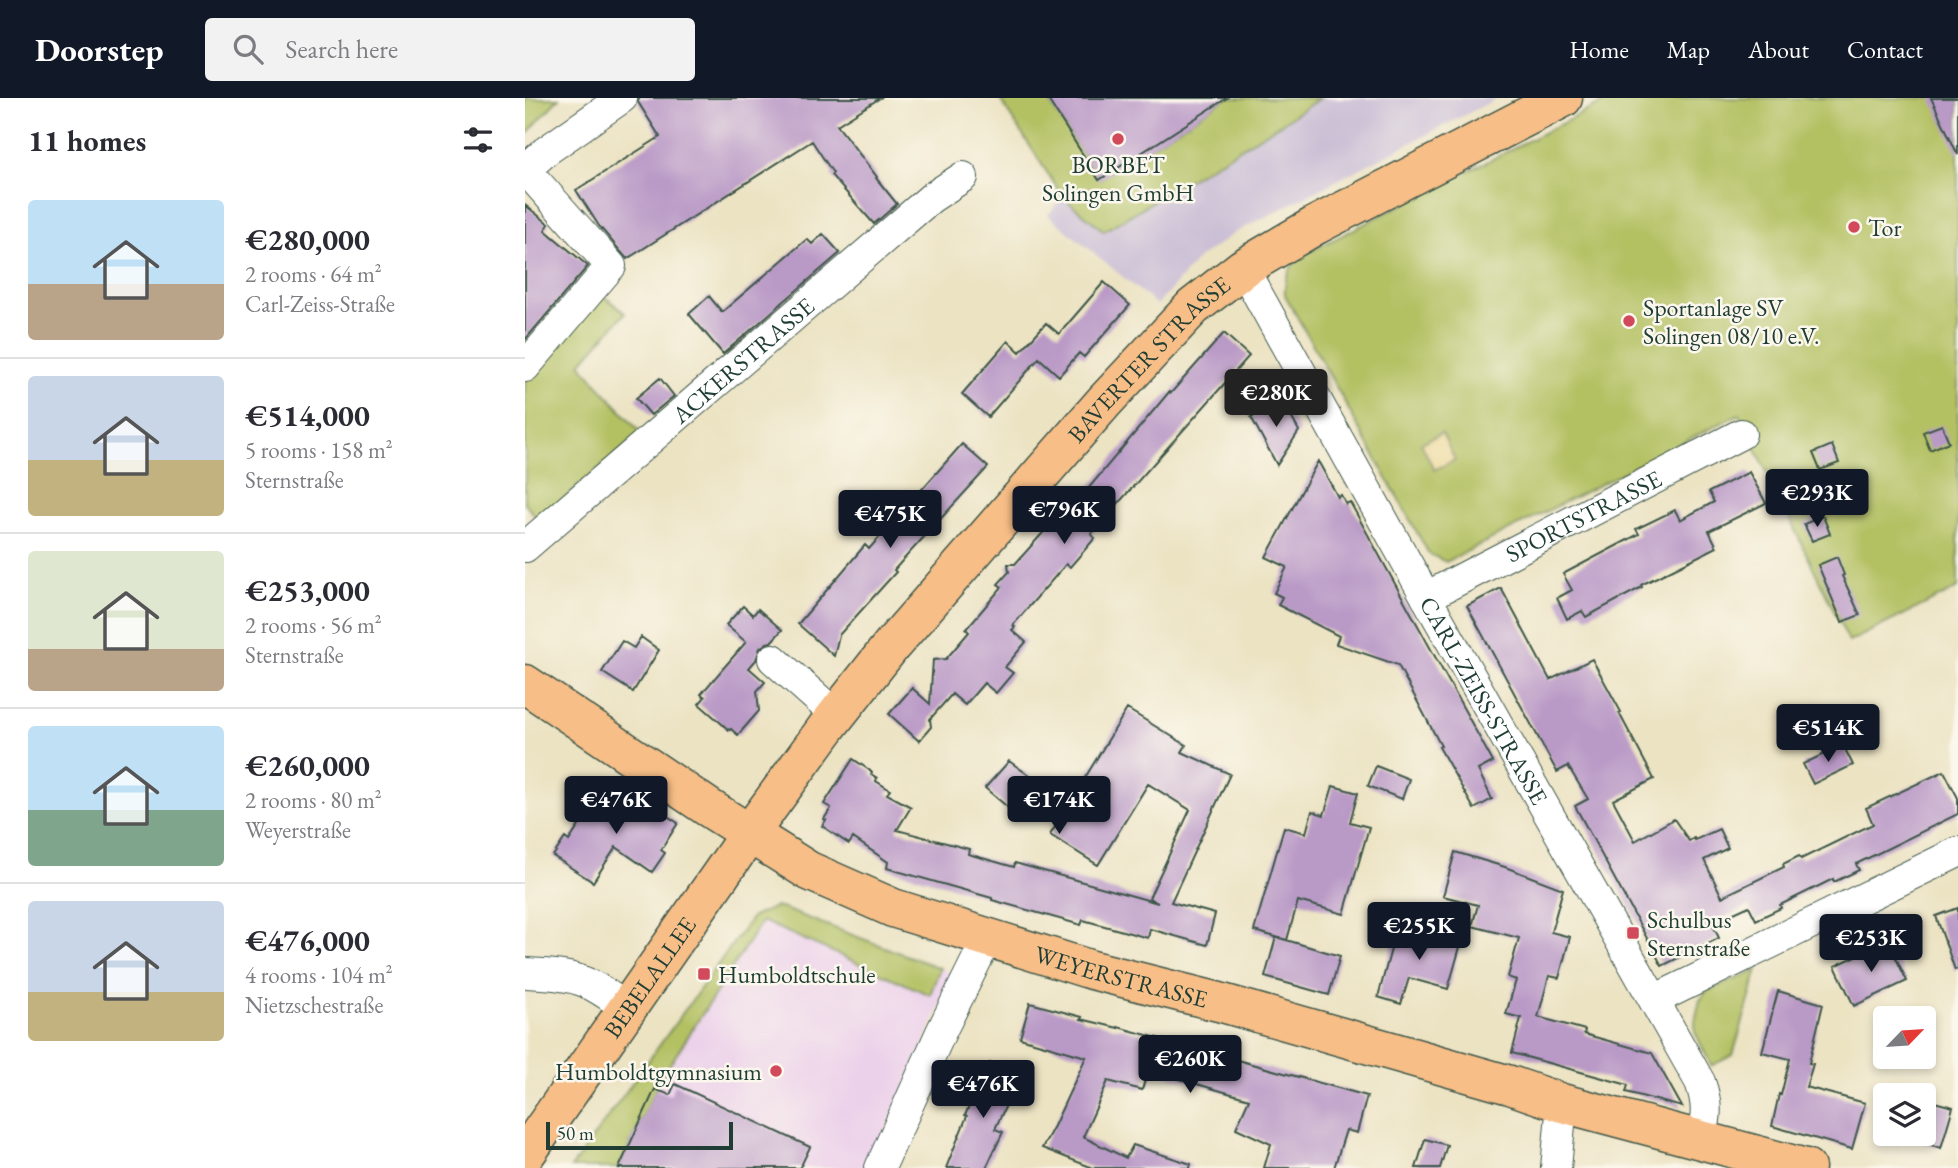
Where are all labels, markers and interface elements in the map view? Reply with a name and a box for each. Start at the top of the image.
search box [205,18,695,81]
text: Doorstep [35,28,163,71]
icon: search [229,30,267,68]
text: Search here [285,32,398,66]
text: Home [1569,34,1629,65]
text: Map [1667,34,1710,65]
text: About [1748,34,1809,65]
text: Contact [1847,34,1923,65]
text: 11 homes [28,121,146,160]
icon: filters [459,121,497,159]
marker: BORBET Solingen GmbH [1110,131,1126,147]
place label: BORBET Solingen GmbH [1042,149,1194,208]
place label: Tor [1868,212,1901,243]
marker: Tor [1846,219,1862,235]
text: €280,000 [245,220,370,259]
icon: home [84,228,168,312]
text: 2 rooms · 64 m² [245,259,382,289]
street label: BAVERTER STRASSE [1060,269,1236,449]
text: Carl-Zeiss-Straße [245,289,395,319]
street label: ACKERSTRASSE [664,290,820,430]
place label: Sportanlage SV Solingen 08/10 e.V. [1643,292,1819,351]
marker: Sportanlage SV Solingen 08/10 e.V. [1621,313,1637,329]
pin: €280K [1227,370,1325,429]
text: €280K [1240,377,1312,407]
text: €514,000 [245,396,370,435]
icon: home [84,404,168,488]
text: 5 rooms · 158 m² [245,435,393,465]
street label: SPORTSTRASSE [1500,463,1666,569]
text: Sternstraße [245,465,344,495]
pin: €293K [1768,470,1866,529]
text: €293K [1781,477,1853,507]
pin: €796K [1015,486,1113,546]
pin: €475K [841,490,939,550]
text: €796K [1028,494,1100,524]
text: €475K [854,498,926,528]
text: €253,000 [245,571,370,610]
icon: home [84,579,168,663]
street label: CARL-ZEISS-STRASSE [1413,591,1555,810]
text: 2 rooms · 56 m² [245,610,382,640]
text: Sternstraße [245,640,344,670]
pin: €514K [1779,704,1877,764]
text: €514K [1792,712,1864,742]
text: €260,000 [245,746,370,785]
icon: home [84,754,168,838]
pin: €476K [567,776,665,836]
pin: €174K [1010,776,1108,836]
text: €476K [580,784,652,814]
text: €174K [1023,784,1095,814]
text: 2 rooms · 80 m² [245,785,382,815]
text: Weyerstraße [245,815,351,845]
pin: €255K [1370,902,1468,962]
place label: Schulbus Sternstraße [1647,904,1750,963]
street label: BEBELALLEE [596,910,702,1044]
text: €255K [1383,910,1455,940]
pin: €253K [1822,914,1920,974]
text: €476,000 [245,921,370,960]
text: €253K [1835,922,1907,952]
marker: Schulbus Sternstraße [1625,925,1641,941]
icon: home [84,929,168,1013]
street label: WEYERSTRASSE [1031,938,1211,1014]
place label: Humboldtschule [718,959,876,990]
text: 4 rooms · 104 m² [245,960,393,990]
marker: Humboldtschule [696,966,712,982]
text: Nietzschestraße [245,990,383,1020]
north arrow [1873,1006,1935,1069]
map controls [1873,1006,1936,1146]
pin: €260K [1141,1035,1239,1095]
text: €260K [1154,1043,1226,1073]
place label: Humboldtgymnasium [555,1056,762,1087]
pin: €476K [934,1060,1032,1120]
marker: Humboldtgymnasium [768,1063,784,1079]
text: €476K [947,1068,1019,1098]
button: layers [1873,1083,1936,1146]
scale bar [546,1119,733,1151]
text: 50 m [557,1121,594,1146]

